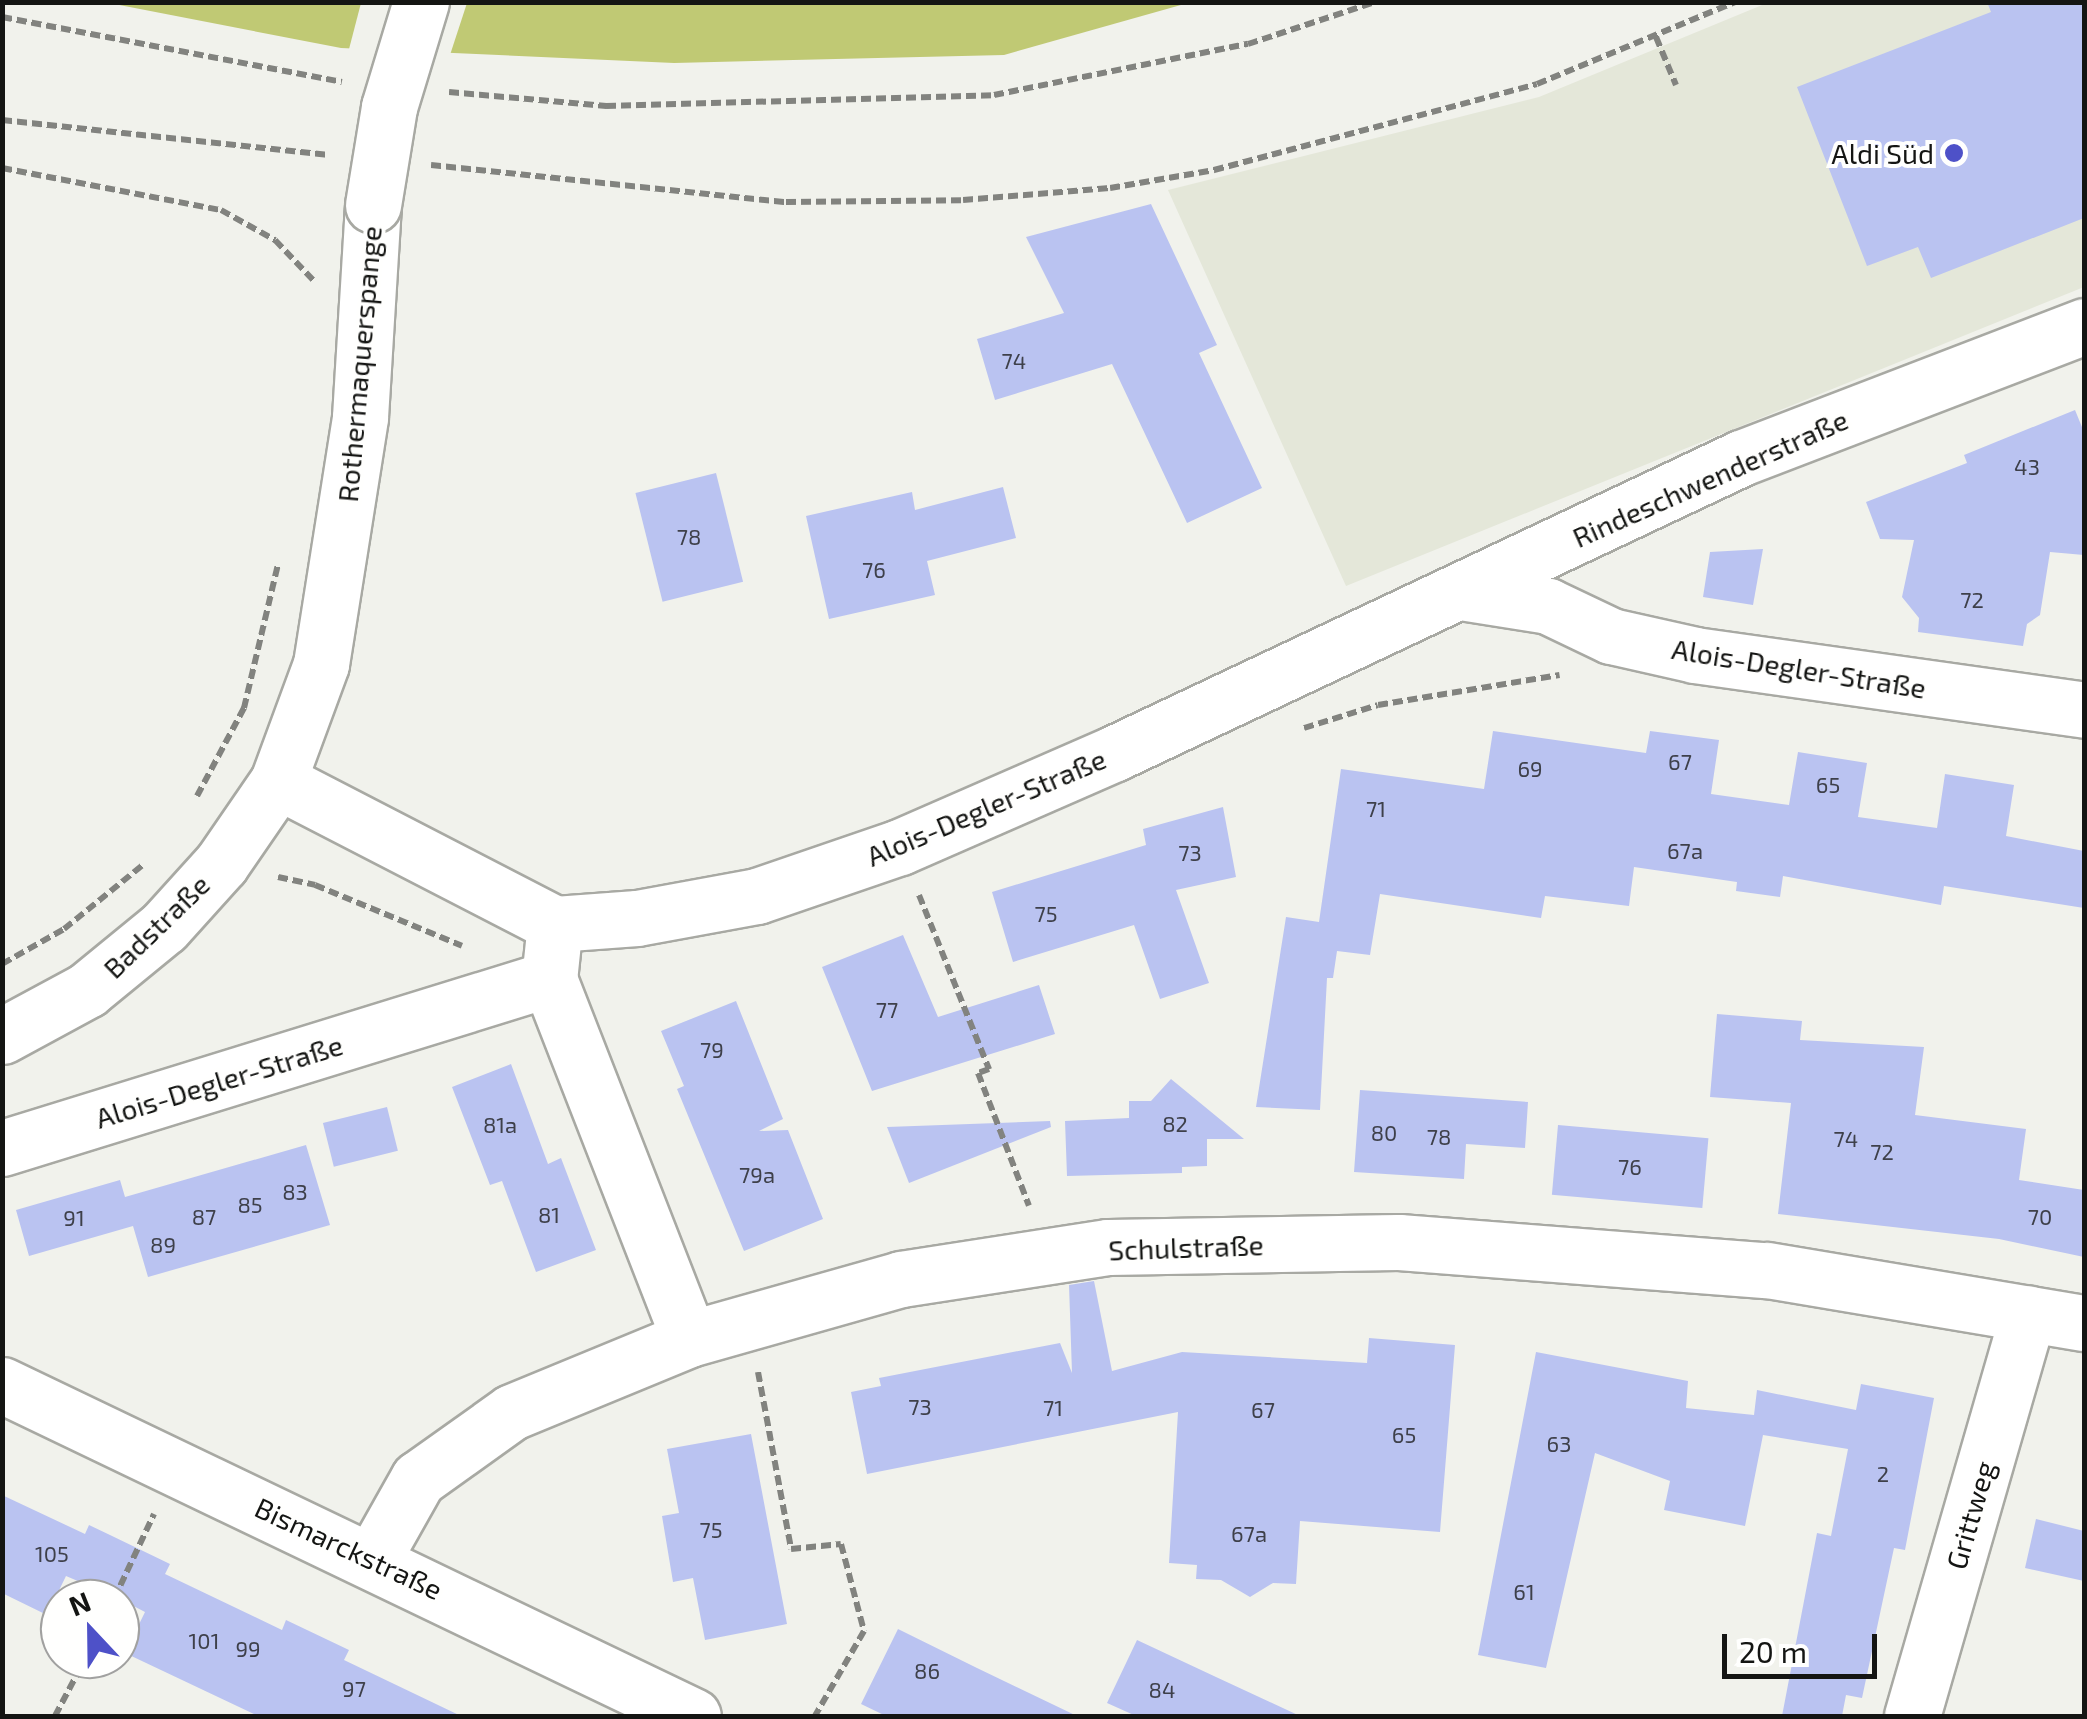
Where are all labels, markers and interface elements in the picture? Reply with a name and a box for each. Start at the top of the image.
place label: Aldi Süd [1831,136,1934,170]
marker: Aldi Süd [1943,142,1965,164]
street label: Rothermaquerspange [330,225,388,503]
house number: 74 [1002,348,1026,374]
street label: Rindeschwenderstraße [1567,402,1853,554]
house number: 43 [2014,454,2040,480]
house number: 78 [677,524,701,550]
house number: 76 [862,557,886,583]
house number: 72 [1960,587,1984,613]
street label: Alois-Degler-Straße [1670,631,1928,705]
street label: Alois-Degler-Straße [861,741,1111,873]
house number: 67 [1668,749,1692,775]
house number: 69 [1517,756,1543,782]
house number: 65 [1816,772,1840,798]
house number: 71 [1366,796,1386,822]
house number: 67a [1667,838,1703,864]
house number: 73 [1178,840,1202,866]
street label: Badstraße [96,867,216,985]
house number: 75 [1034,901,1058,927]
house number: 77 [876,997,898,1023]
street label: Alois-Degler-Straße [91,1027,347,1135]
house number: 79 [700,1037,724,1063]
house number: 82 [1162,1111,1188,1137]
house number: 81a [483,1112,517,1138]
house number: 80 [1371,1120,1397,1146]
house number: 78 [1427,1124,1451,1150]
house number: 74 [1834,1126,1858,1152]
house number: 72 [1870,1139,1894,1165]
house number: 76 [1618,1154,1642,1180]
house number: 79a [739,1162,775,1188]
house number: 83 [282,1179,308,1205]
house number: 85 [237,1192,263,1218]
house number: 81 [538,1202,560,1228]
house number: 87 [192,1204,216,1230]
house number: 70 [2028,1204,2052,1230]
house number: 91 [63,1205,85,1231]
street label: Schulstraße [1108,1227,1264,1267]
house number: 89 [150,1232,176,1258]
house number: 73 [908,1394,932,1420]
house number: 71 [1043,1395,1063,1421]
house number: 67 [1251,1397,1275,1423]
house number: 65 [1392,1422,1416,1448]
house number: 63 [1547,1431,1571,1457]
street label: Grittweg [1939,1457,2001,1573]
house number: 2 [1877,1461,1889,1487]
street label: Bismarckstraße [250,1490,448,1606]
house number: 75 [699,1517,723,1543]
house number: 67a [1231,1521,1267,1547]
house number: 105 [35,1541,69,1567]
north arrow [40,1579,140,1679]
house number: 61 [1513,1579,1535,1605]
text: N [64,1583,95,1623]
scale bar [1727,1614,1882,1676]
house number: 101 [189,1628,219,1654]
text: 20 m [1739,1633,1807,1669]
house number: 99 [235,1636,261,1662]
house number: 86 [914,1658,940,1684]
house number: 97 [342,1676,366,1702]
house number: 84 [1149,1677,1175,1703]

